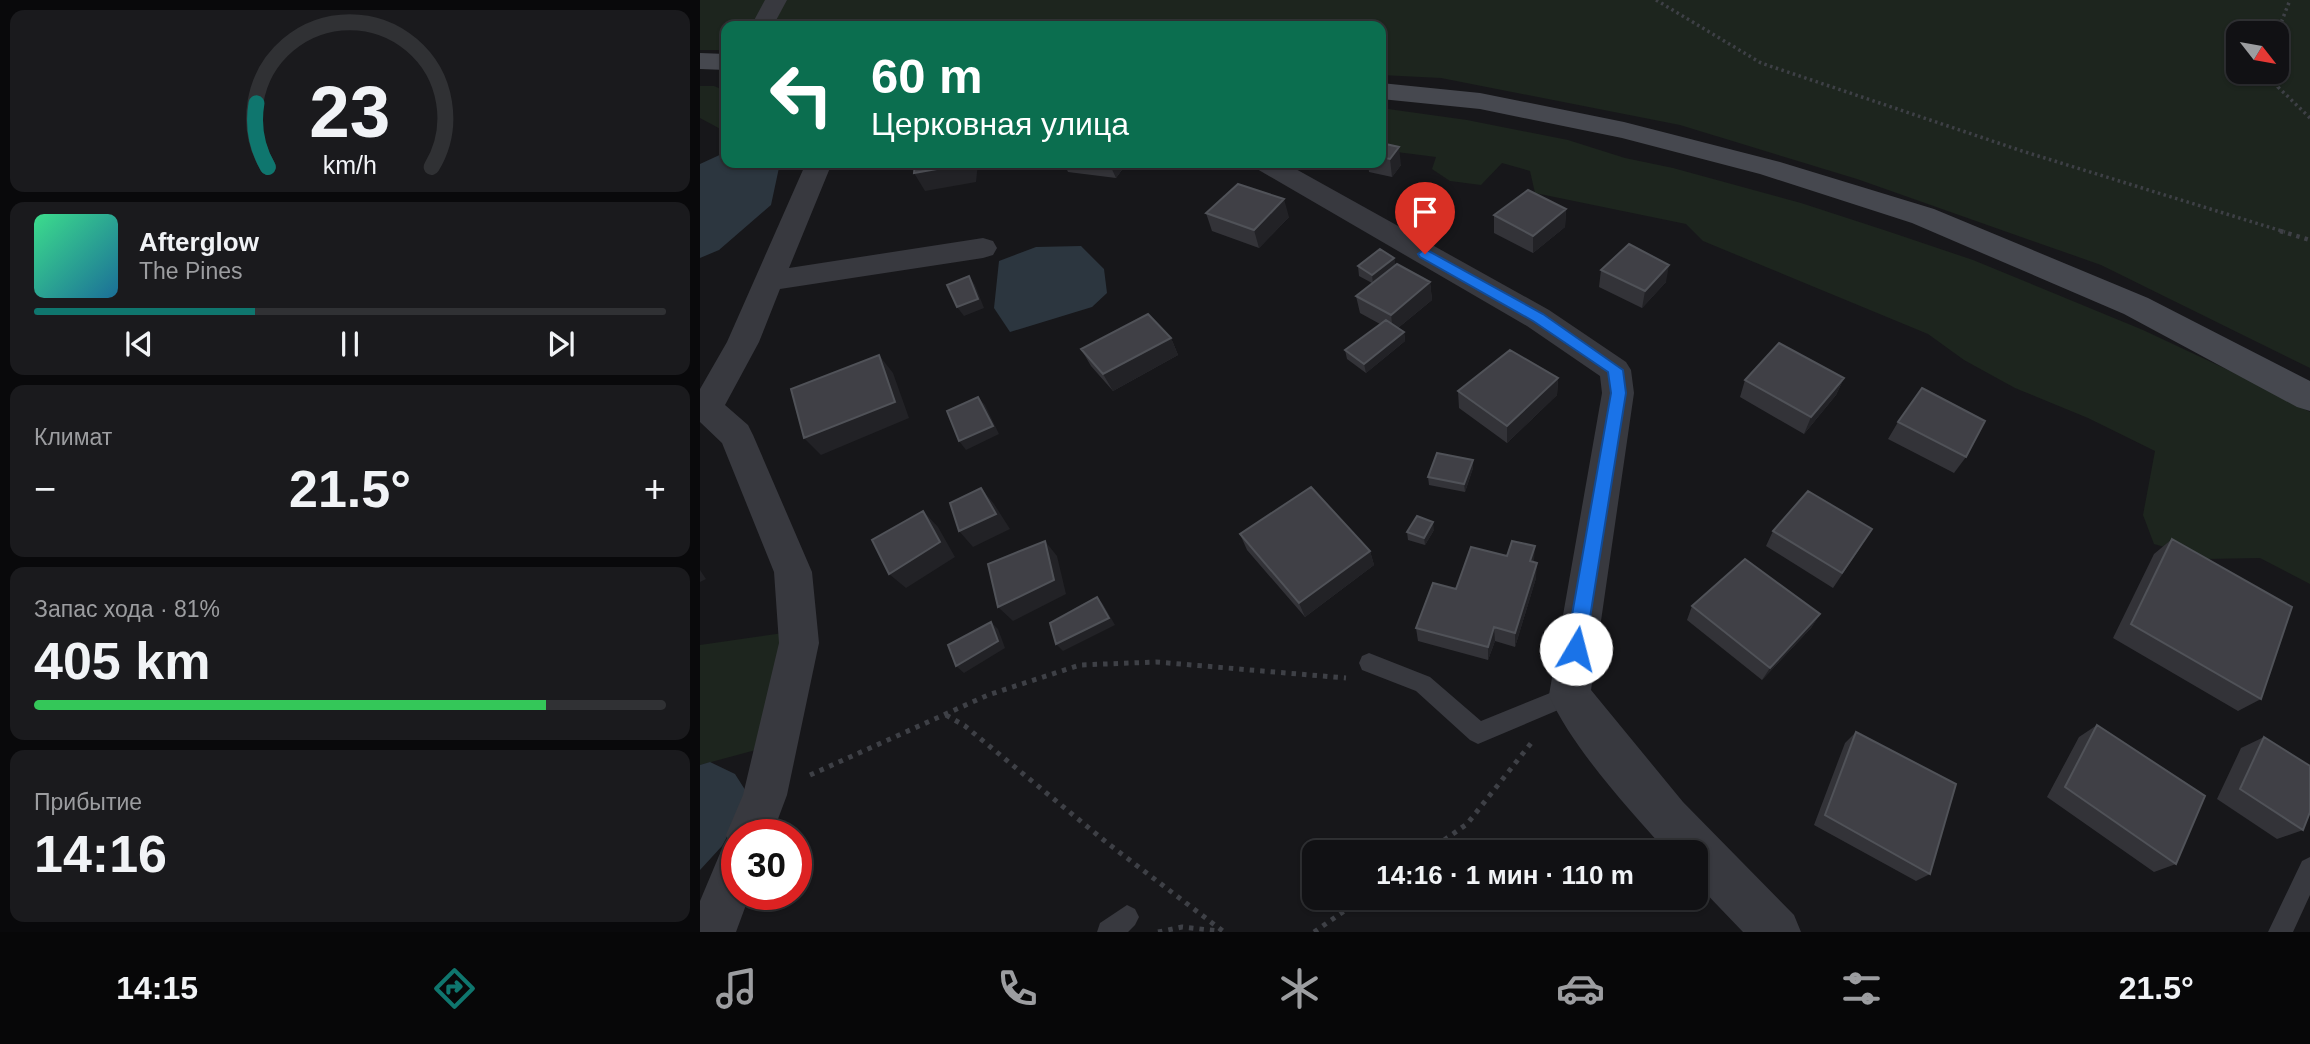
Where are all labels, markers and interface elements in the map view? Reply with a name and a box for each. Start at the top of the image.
north arrow [2226,21,2289,84]
map controls [2226,21,2289,84]
icon: left [756,49,847,140]
text: 60 m [871,49,983,103]
text: 23 [310,71,390,152]
text: Церковная улица [871,106,1129,142]
text: km/h [323,151,377,179]
pin [1395,182,1455,254]
icon: arrive [1406,193,1444,231]
text: Afterglow [139,227,259,257]
text: The Pines [139,258,243,284]
icon: previous [120,325,158,363]
icon: pause [331,325,369,363]
icon: next [542,325,580,363]
text: Климат [34,424,112,450]
text: 21.5° [289,460,411,518]
text: − [34,468,56,510]
text: + [644,468,666,510]
text: Запас хода · 81% [34,596,220,622]
position arrow [1539,612,1613,686]
text: 405 km [34,632,210,690]
text: Прибытие [34,789,142,815]
speed limit sign: 30 [721,819,812,910]
text: 14:16 [34,825,167,883]
text: 14:16 · 1 мин · 110 m [1376,860,1634,890]
icon: directions [430,964,479,1013]
icon: music [712,964,761,1013]
icon: phone [993,964,1042,1013]
icon: climate [1275,964,1324,1013]
icon: car [1556,964,1605,1013]
icon: filters [1837,964,1886,1013]
text: 14:15 [116,970,198,1006]
text: 21.5° [2119,970,2194,1006]

